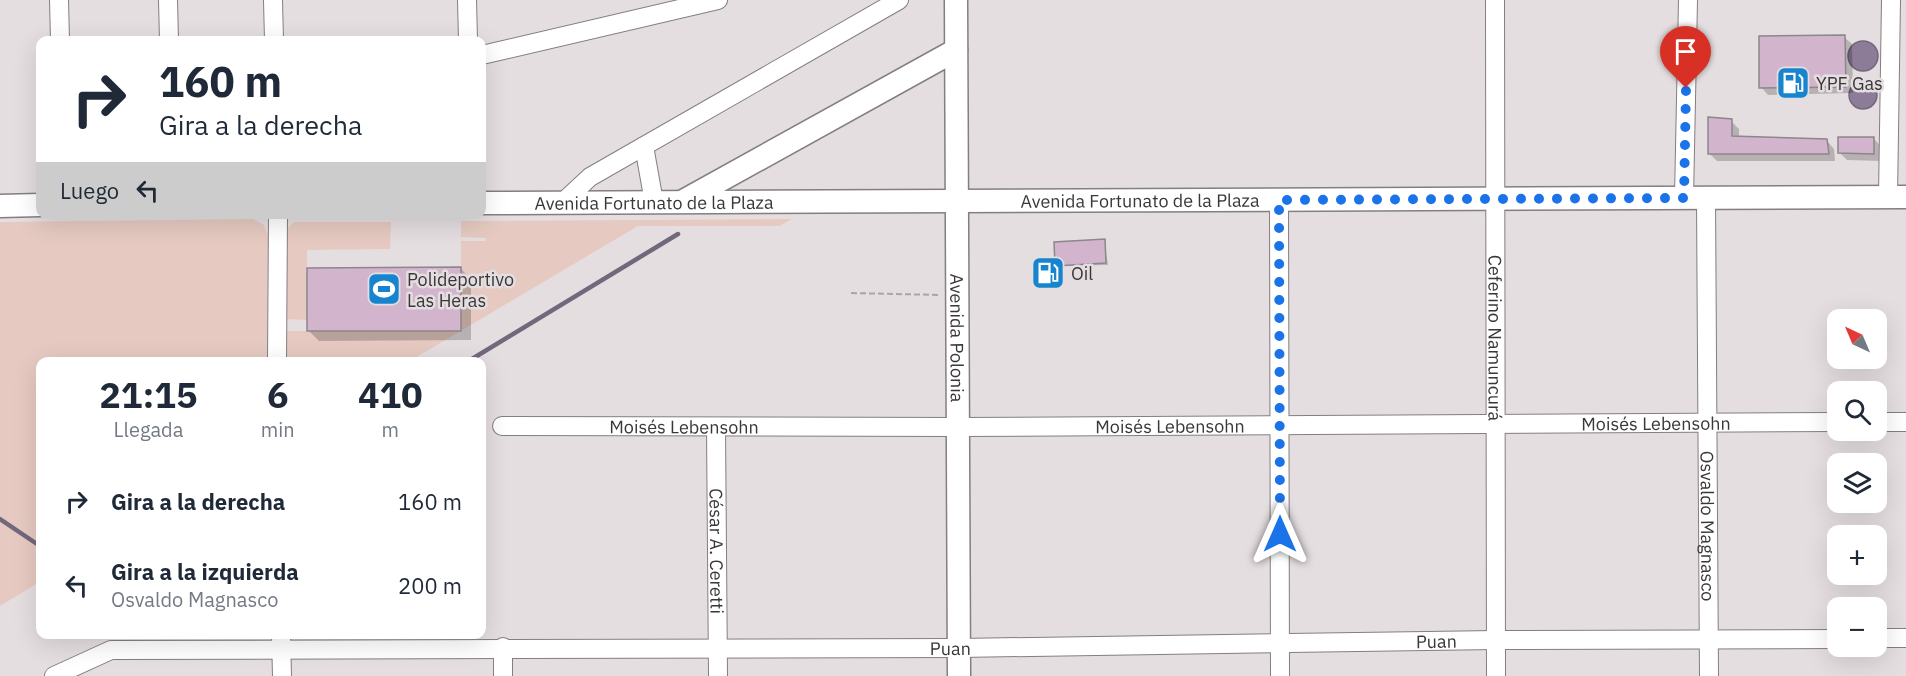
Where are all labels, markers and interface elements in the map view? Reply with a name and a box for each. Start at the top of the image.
pin [1660,26,1711,88]
icon: arrive [1669,35,1702,68]
text: 160 m [159,54,282,109]
icon: right [60,60,138,138]
fuel station icon: YPF Gas [1775,65,1811,101]
place label: YPF Gas [1816,72,1883,95]
text: Gira a la derecha [159,107,362,142]
icon: left [131,174,164,207]
text: Luego [60,176,119,205]
street label: Avenida Fortunato de la Plaza [1020,188,1260,212]
street label: Avenida Fortunato de la Plaza [534,190,774,214]
fuel station icon: Oil [1030,255,1066,291]
street label: Ceferino Namuncurá [1484,255,1507,422]
place label: Oil [1071,262,1093,285]
place label: Polideportivo Las Heras [407,268,514,312]
sports icon: Polideportivo Las Heras [366,271,402,307]
street label: Avenida Polonia [946,274,969,403]
north arrow [1827,309,1887,369]
map controls [1827,309,1887,657]
text: 21:15 [99,371,198,418]
text: 6 [267,371,289,418]
text: 410 [358,371,423,418]
button: search [1827,381,1887,441]
street label: Moisés Lebensohn [1581,411,1731,435]
street label: Moisés Lebensohn [1095,414,1245,438]
street label: Moisés Lebensohn [609,415,759,438]
text: Llegada [113,416,183,443]
text: min [261,416,295,443]
text: m [382,416,399,443]
street label: Osvaldo Magnasco [1696,451,1720,601]
button: layers [1827,453,1887,513]
icon: right [60,485,93,518]
text: Gira a la derecha [111,487,285,516]
text: 160 m [398,487,462,516]
street label: César A. Ceretti [705,488,729,614]
position arrow [1248,502,1312,566]
button: + [1827,525,1887,585]
text: Gira a la izquierda [111,557,299,586]
icon: left [60,569,93,602]
text: 200 m [398,571,462,600]
text: Osvaldo Magnasco [111,586,278,613]
button: − [1827,597,1887,657]
street label: Puan [1416,629,1457,653]
street label: Puan [930,636,971,660]

